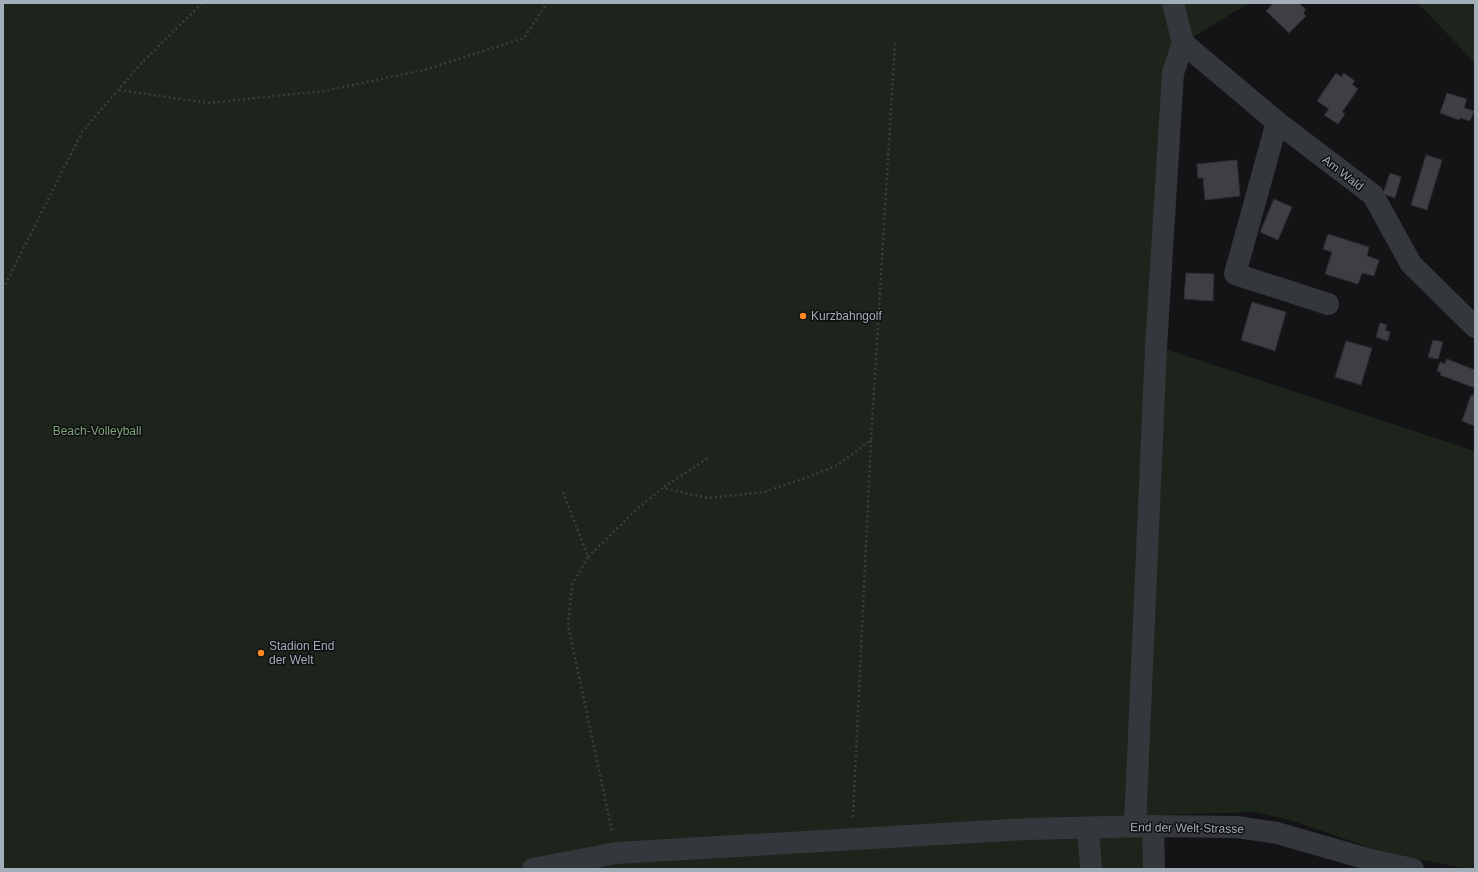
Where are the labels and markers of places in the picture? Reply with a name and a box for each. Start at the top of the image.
place label: Kurzbahngolf [811,309,882,323]
marker: Kurzbahngolf [798,311,808,321]
place label: Stadion End der Welt [269,639,334,667]
marker: Stadion End der Welt [256,648,266,658]

